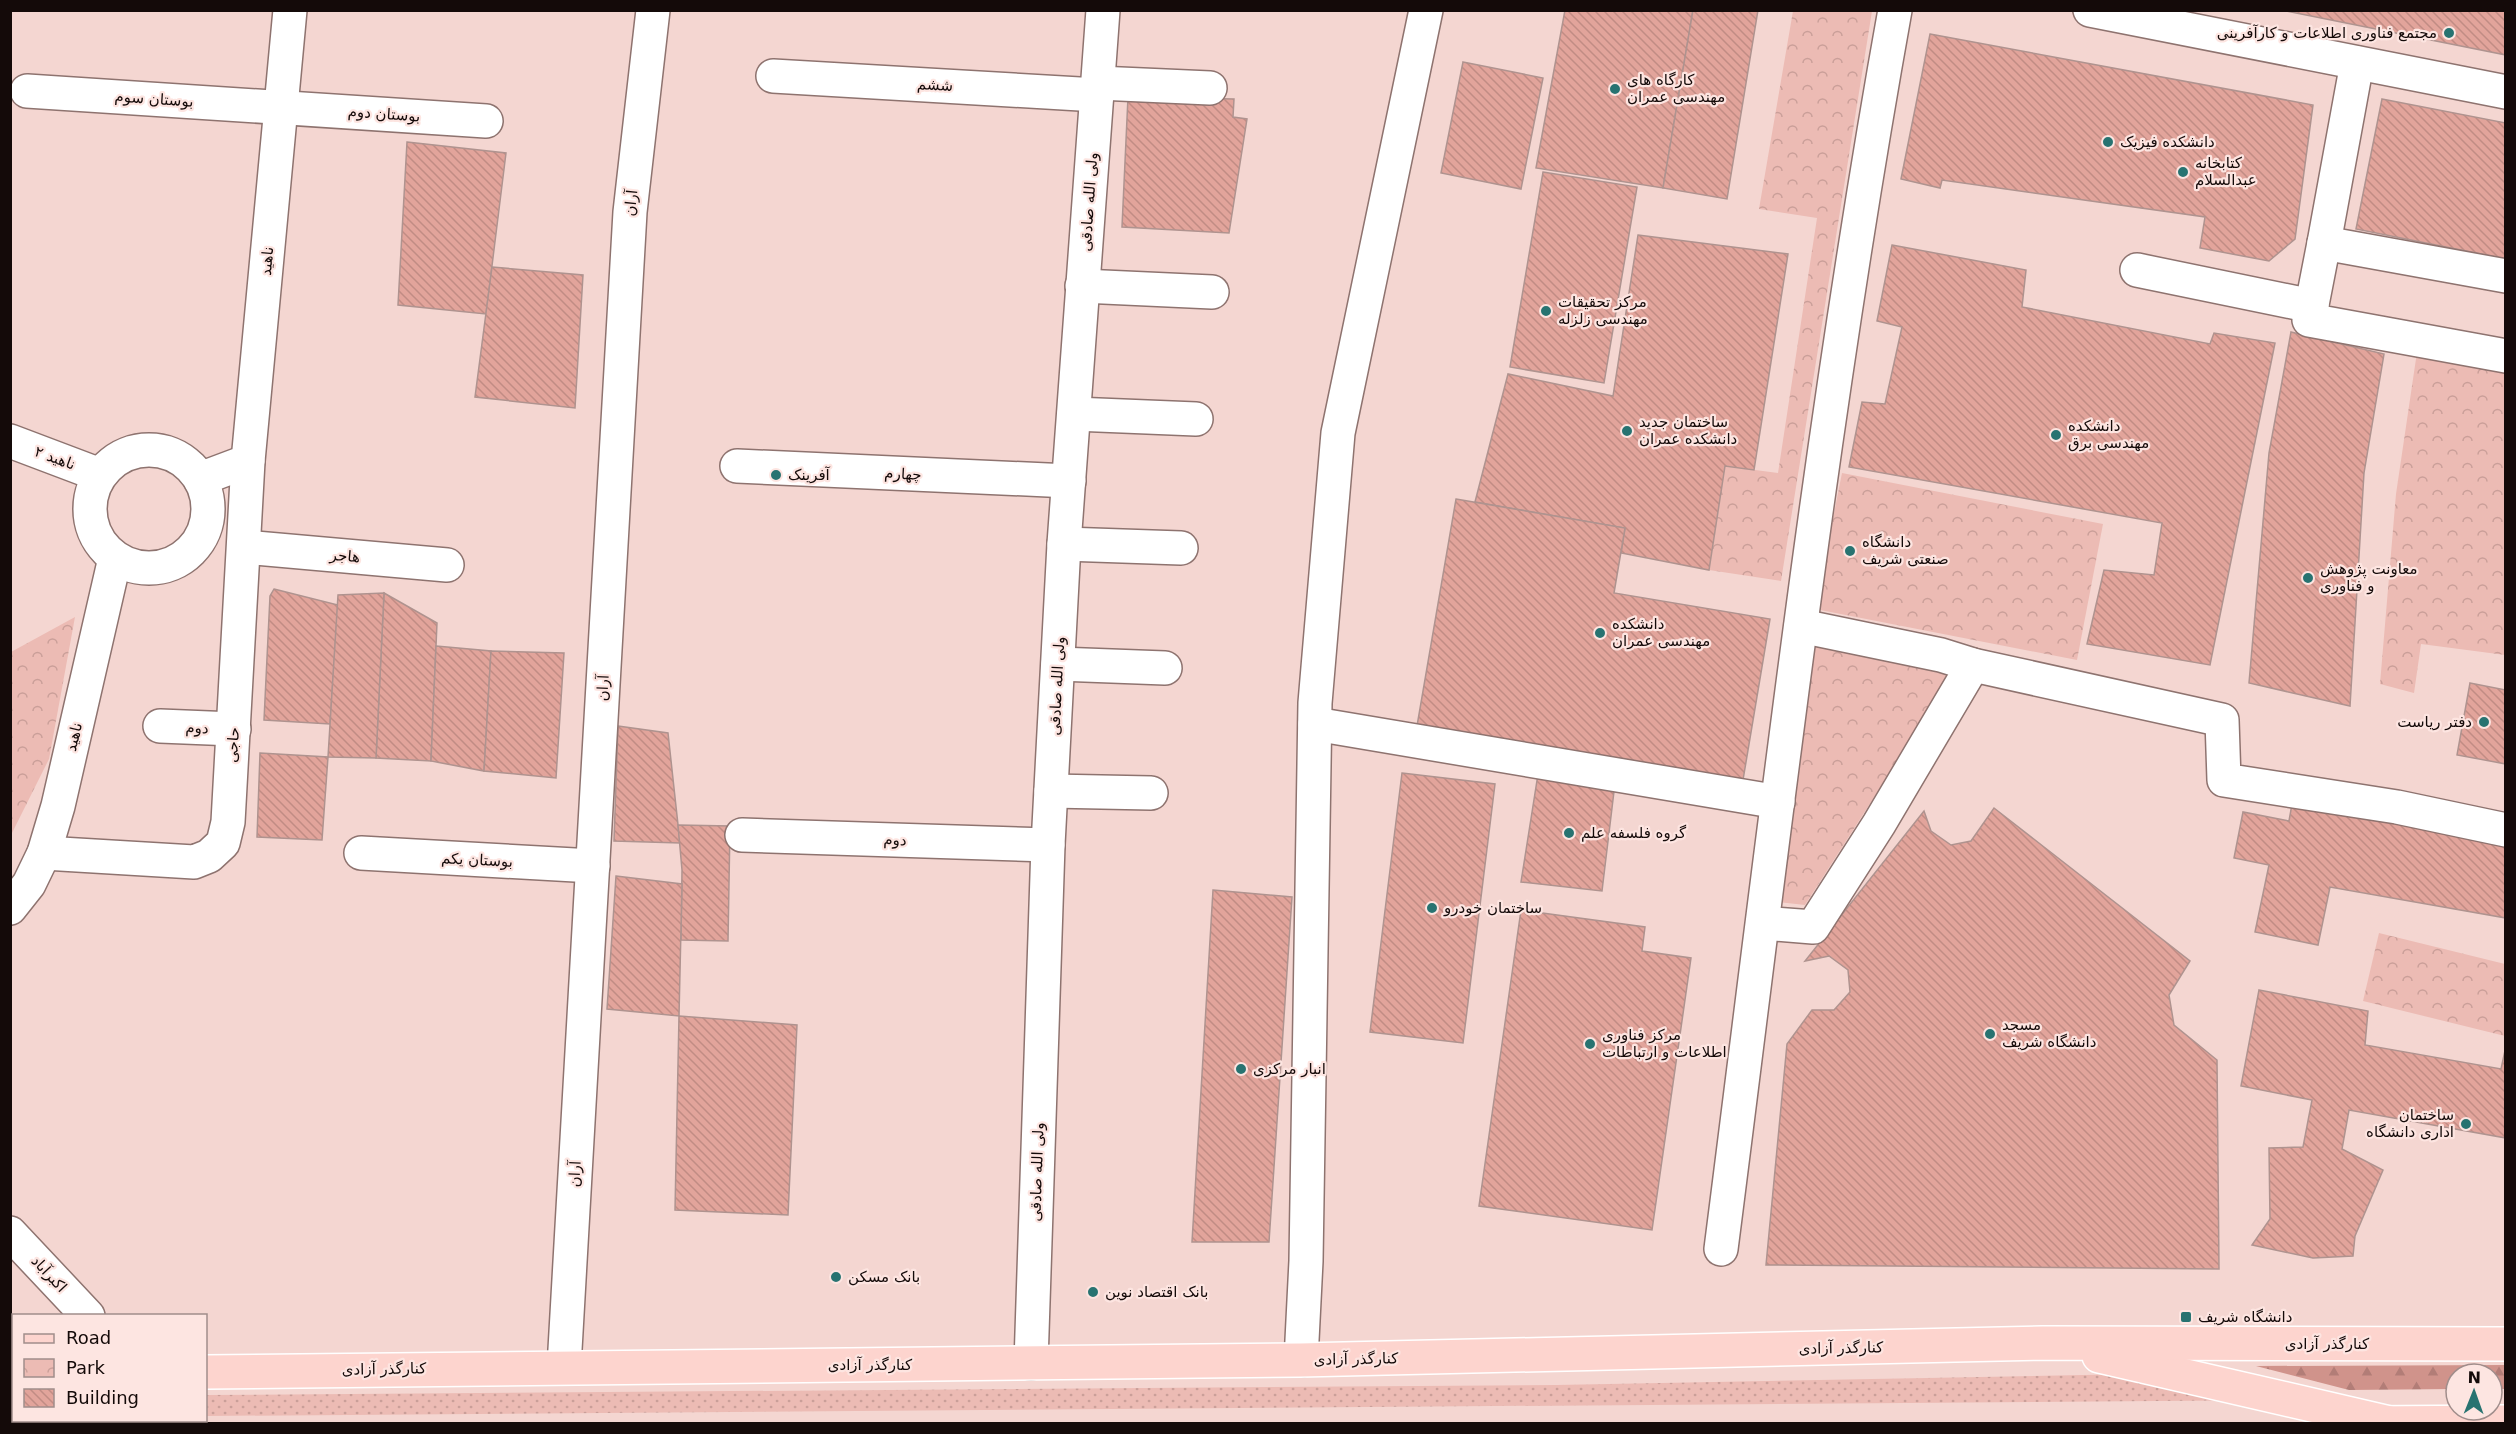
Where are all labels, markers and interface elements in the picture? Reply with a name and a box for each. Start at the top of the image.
place label: مجتمع فناوری اطلاعات و کارآفرینی [2217,24,2437,42]
marker: مجتمع فناوری اطلاعات و کارآفرینی [2442,26,2456,40]
place label: کارگاه های مهندسی عمران [1627,71,1725,106]
street label: ششم [917,75,953,95]
marker: کارگاه های مهندسی عمران [1608,82,1622,96]
street label: بوستان سوم [114,87,194,111]
street label: بوستان دوم [347,102,421,126]
place label: دانشکده فیزیک [2120,133,2215,151]
marker: دانشکده فیزیک [2101,135,2115,149]
street label: ولی الله صادقی [1077,152,1101,252]
place label: کتابخانه عبدالسلام [2195,154,2257,189]
marker: کتابخانه عبدالسلام [2176,165,2190,179]
street label: آران [621,188,641,217]
street label: ناهید [257,246,277,276]
place label: مرکز تحقیقات مهندسی زلزله [1558,293,1648,328]
marker: مرکز تحقیقات مهندسی زلزله [1539,304,1553,318]
place label: ساختمان جدید دانشکده عمران [1639,413,1737,448]
place label: دانشکده مهندسی برق [2068,417,2149,452]
marker: ساختمان جدید دانشکده عمران [1620,424,1634,438]
marker: دانشکده مهندسی برق [2049,428,2063,442]
street label: ناهید ۲ [32,442,78,474]
street label: چهارم [884,464,922,484]
place label: آفرینک [788,466,831,484]
marker: آفرینک [769,468,783,482]
place label: دانشگاه صنعتی شریف [1862,533,1949,568]
marker: دانشگاه صنعتی شریف [1843,544,1857,558]
street label: هاجر [328,546,361,566]
place label: معاونت پژوهش و فناوری [2320,560,2418,595]
marker: معاونت پژوهش و فناوری [2301,571,2315,585]
place label: دانشکده مهندسی عمران [1612,615,1710,650]
marker: دانشکده مهندسی عمران [1593,626,1607,640]
street label: ولی الله صادقی [1045,636,1069,736]
street label: آران [593,673,613,702]
place label: دفتر ریاست [2397,713,2472,731]
marker: دفتر ریاست [2477,715,2491,729]
street label: دوم [185,719,209,737]
street label: ناهید [62,721,86,753]
street label: حاجی [223,727,243,763]
place label: گروه فلسفه علم [1581,824,1687,842]
marker: گروه فلسفه علم [1562,826,1576,840]
street label: دوم [883,831,907,849]
street label: بوستان یکم [441,849,513,871]
place label: ساختمان خودرو [1443,899,1542,917]
marker: ساختمان خودرو [1425,901,1439,915]
place label: مسجد دانشگاه شریف [2002,1016,2096,1051]
place label: مرکز فناوری اطلاعات و ارتباطات [1602,1026,1727,1061]
marker: مسجد دانشگاه شریف [1983,1027,1997,1041]
marker: مرکز فناوری اطلاعات و ارتباطات [1583,1037,1597,1051]
place label: انبار مرکزی [1253,1060,1326,1078]
marker: انبار مرکزی [1234,1062,1248,1076]
place label: ساختمان اداری دانشگاه [2366,1106,2454,1141]
marker: ساختمان اداری دانشگاه [2459,1117,2473,1131]
street label: ولی الله صادقی [1026,1122,1048,1222]
street label: آران [565,1159,585,1188]
street label: اکبرآباد [28,1252,70,1296]
place label: بانک مسکن [848,1268,920,1286]
marker: بانک مسکن [829,1270,843,1284]
place label: بانک اقتصاد نوین [1105,1283,1209,1301]
marker: بانک اقتصاد نوین [1086,1285,1100,1299]
place label: دانشگاه شریف [2198,1308,2292,1326]
marker: دانشگاه شریف [2179,1310,2193,1324]
legend [12,1314,207,1422]
text: Road [66,1327,111,1348]
street label: کنارگذر آزادی [2285,1335,2370,1353]
street label: کنارگذر آزادی [1799,1338,1884,1358]
street label: کنارگذر آزادی [1314,1349,1399,1369]
street label: کنارگذر آزادی [828,1356,913,1374]
text: Park [66,1357,105,1378]
street label: کنارگذر آزادی [342,1359,427,1379]
north arrow [2444,1362,2504,1422]
text: N [2467,1368,2481,1387]
text: Building [66,1387,139,1408]

